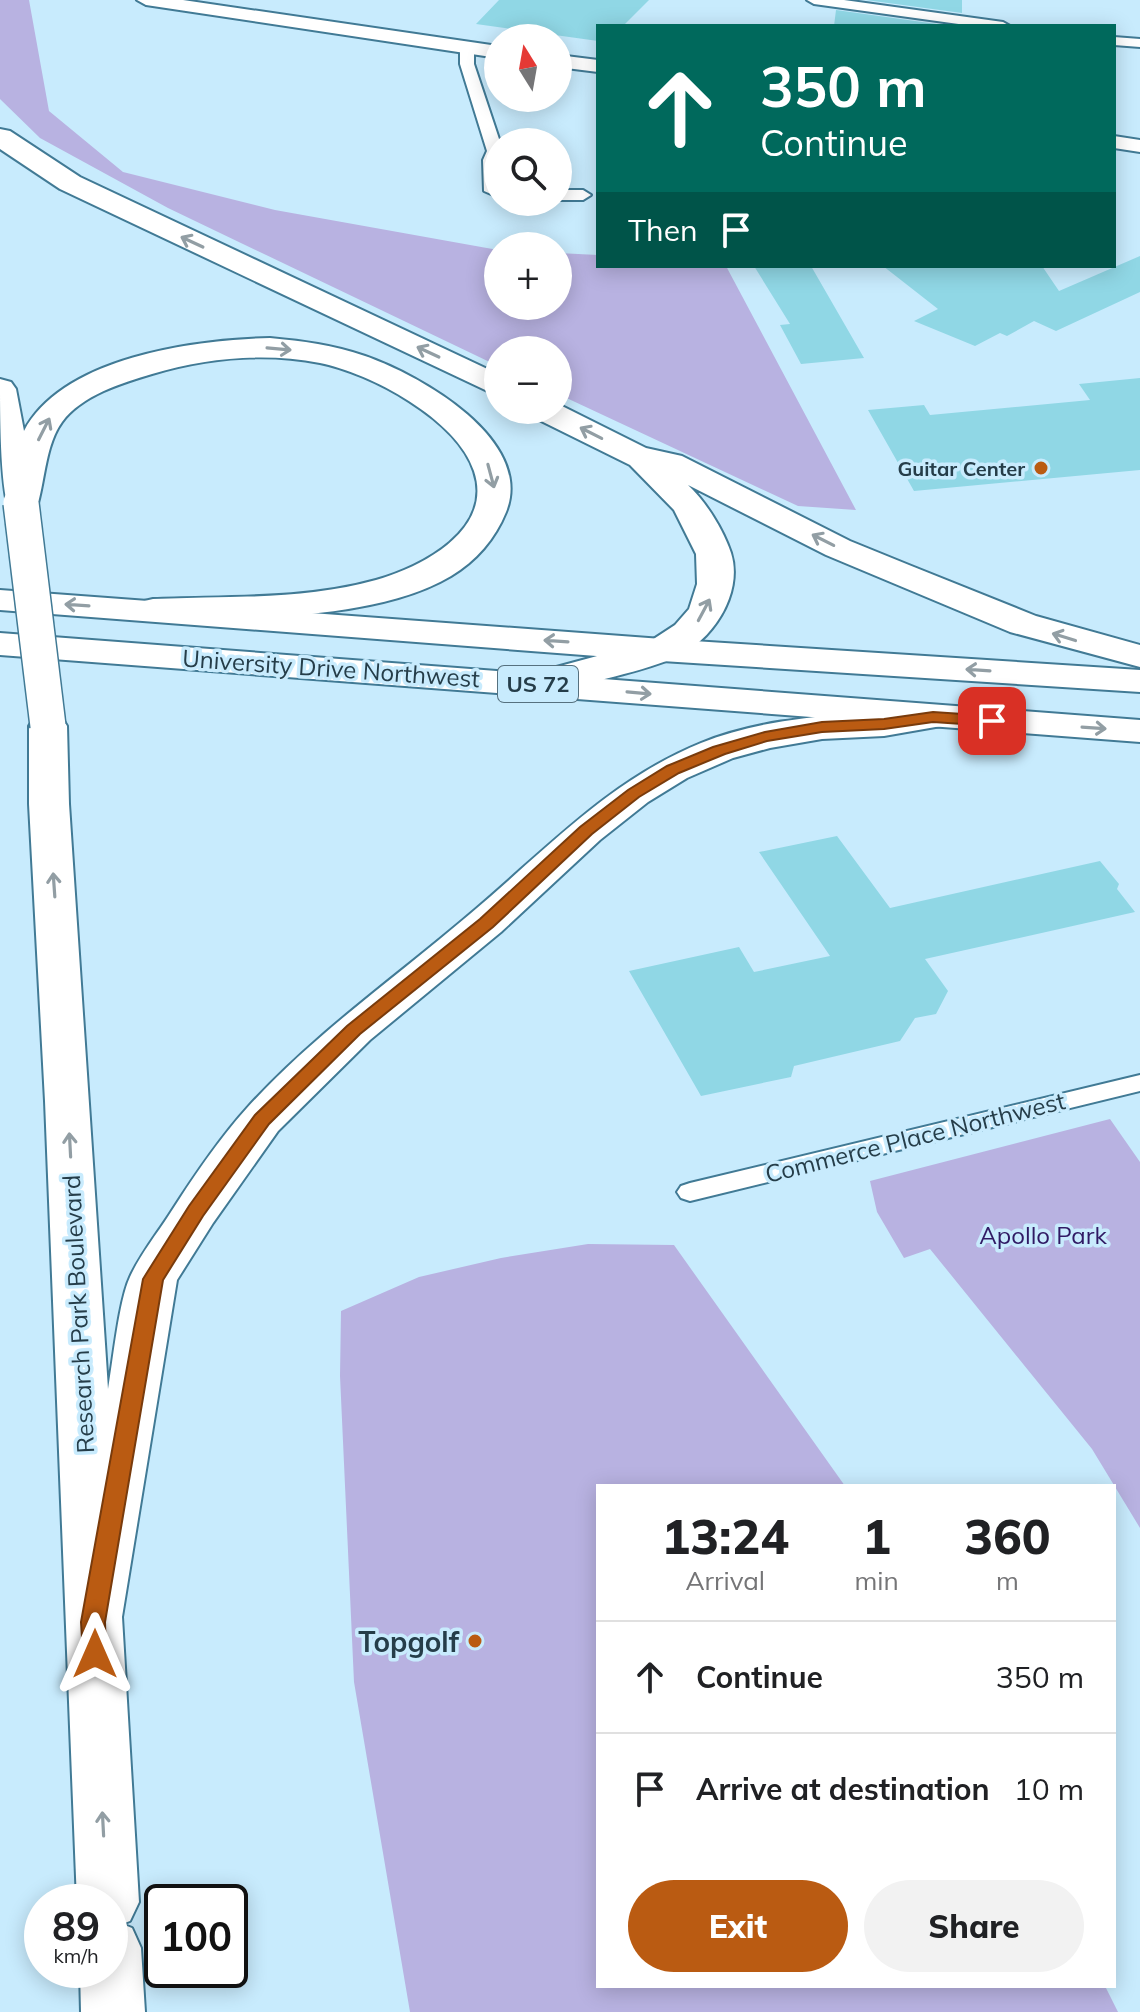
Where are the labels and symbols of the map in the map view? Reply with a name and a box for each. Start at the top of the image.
north arrow [484,24,572,112]
one-way arrow [181,234,205,249]
one-way arrow [266,342,292,357]
one-way arrow [416,344,440,359]
one-way arrow [37,418,52,442]
one-way arrow [579,425,603,440]
place label: Guitar Center [897,456,1025,481]
marker: Guitar Center [1032,459,1050,477]
one-way arrow [484,462,499,488]
one-way arrow [812,532,836,548]
one-way arrow [64,597,91,612]
one-way arrow [696,598,712,622]
one-way arrow [1052,629,1078,644]
one-way arrow [543,633,570,648]
street label: University Drive Northwest [181,643,481,693]
one-way arrow [965,662,992,677]
road number: US 72 [498,666,578,702]
one-way arrow [625,685,652,700]
pin [958,687,1026,755]
one-way arrow [1080,721,1107,736]
one-way arrow [46,872,61,899]
street label: Commerce Place Northwest [762,1085,1068,1189]
one-way arrow [62,1132,77,1159]
street label: Research Park Boulevard [56,1174,100,1454]
park label: Apollo Park [979,1220,1107,1250]
position arrow [53,1612,137,1696]
place label: Topgolf [358,1624,460,1659]
marker: Topgolf [466,1632,484,1650]
one-way arrow [96,1811,111,1838]
speed limit sign: 100 [144,1884,248,1988]

